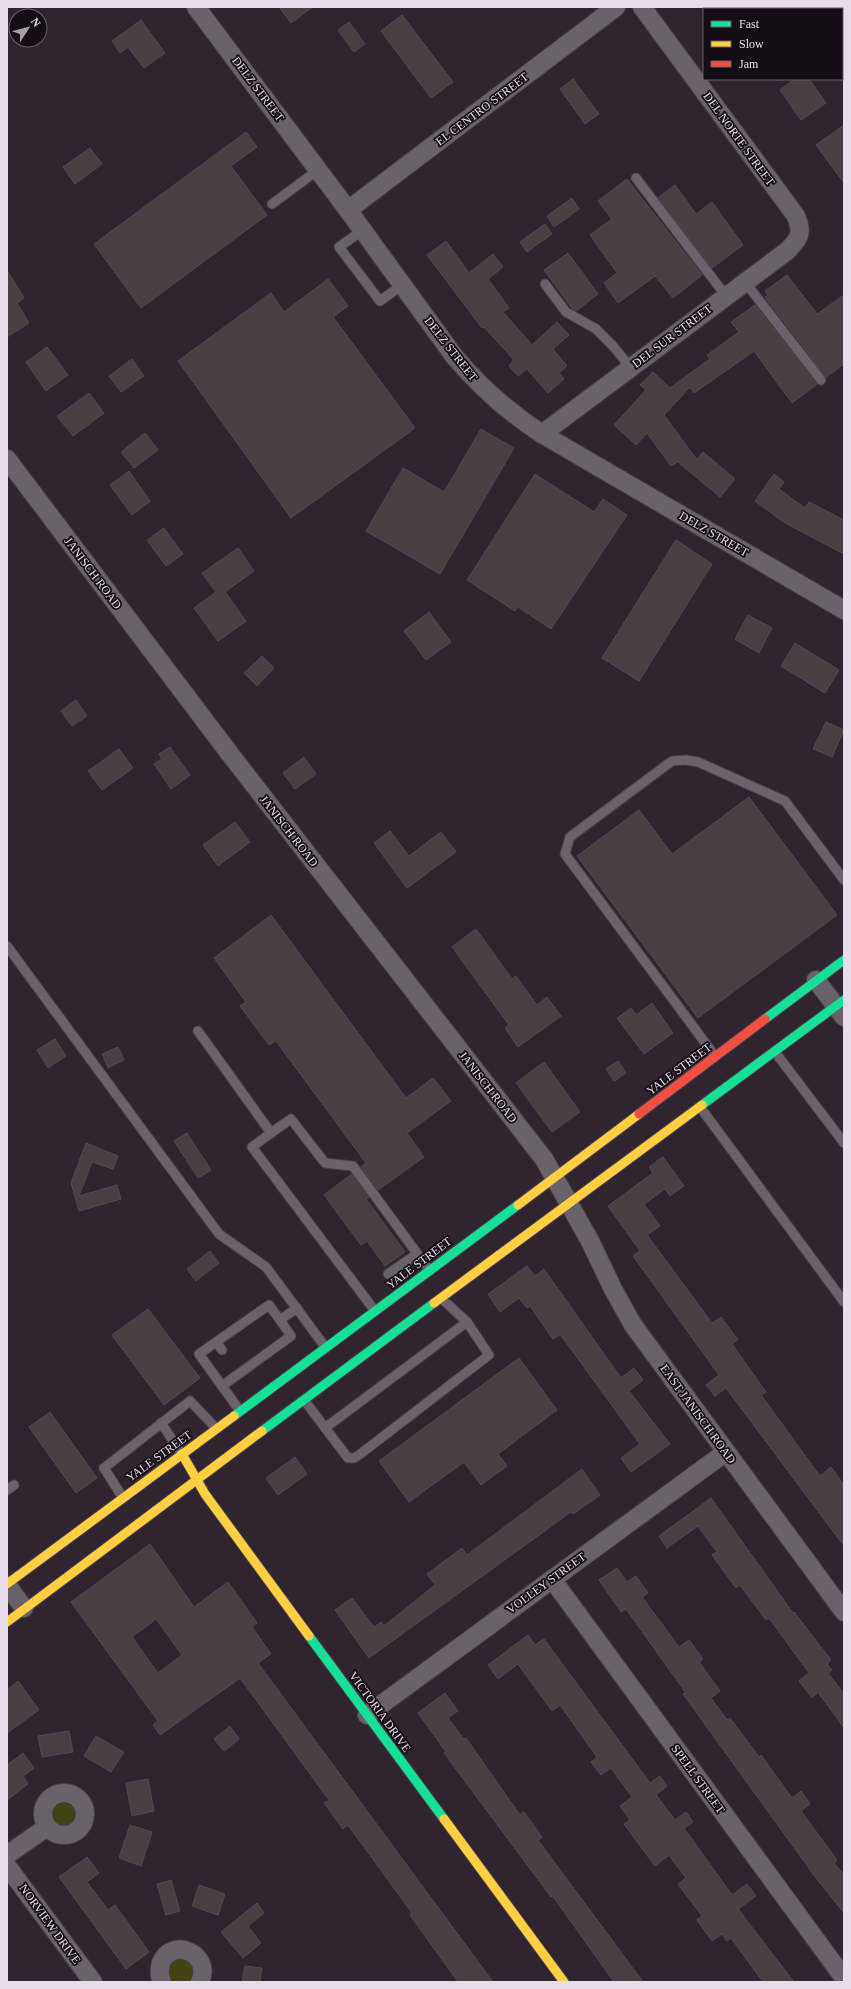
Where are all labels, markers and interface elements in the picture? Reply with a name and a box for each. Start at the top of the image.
north arrow [8,8,48,48]
legend [703,8,843,80]
text: N [29,15,43,29]
text: Fast [739,17,760,31]
text: Slow [739,37,764,51]
street label: DELZ STREET [229,54,287,125]
text: Jam [739,57,759,71]
street label: EL CENTRO STREET [433,69,532,148]
street label: DEL NORTE STREET [700,90,778,189]
street label: DEL SUR STREET [629,301,715,371]
street label: DELZ STREET [422,314,481,384]
street label: DELZ STREET [677,509,752,560]
street label: JANISCH ROAD [61,534,125,612]
street label: JANISCH ROAD [257,793,321,870]
street label: YALE STREET [644,1040,715,1098]
street label: JANISCH ROAD [456,1049,520,1126]
street label: YALE STREET [384,1234,455,1292]
street label: EAST JANISCH ROAD [657,1362,739,1467]
street label: YALE STREET [123,1427,195,1484]
street label: VOLLEY STREET [504,1549,589,1616]
street label: VICTORIA DRIVE [346,1669,414,1755]
street label: SPELL STREET [668,1742,728,1817]
street label: NORVIEW DRIVE [16,1881,84,1967]

